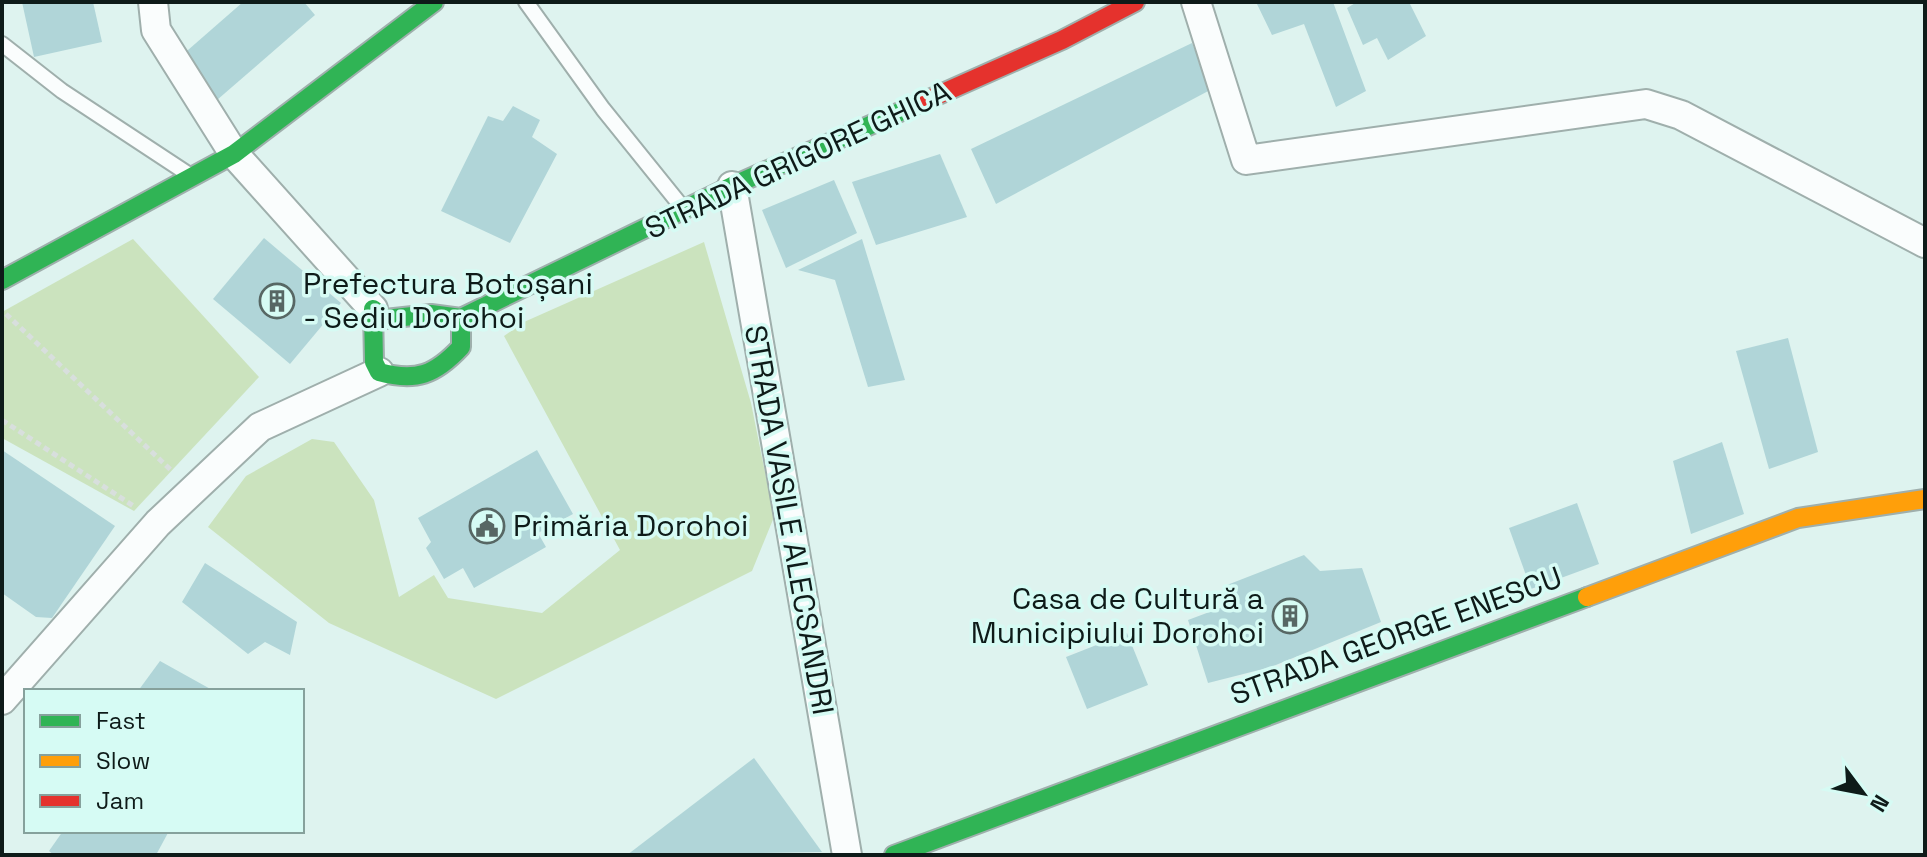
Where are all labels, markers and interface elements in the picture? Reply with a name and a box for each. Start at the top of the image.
street label: STRADA GRIGORE GHICA [639,71,957,248]
place label: Prefectura Botoșani - Sediu Dorohoi [303,264,593,337]
building icon: Prefectura Botoșani - Sediu Dorohoi [258,282,296,320]
street label: STRADA VASILE ALECSANDRI [736,322,843,718]
place label: Primăria Dorohoi [513,506,748,545]
public building icon: Primăria Dorohoi [468,507,506,545]
street label: STRADA GEORGE ENESCU [1225,557,1567,714]
place label: Casa de Cultură a Municipiului Dorohoi [971,579,1264,652]
building icon: Casa de Cultură a Municipiului Dorohoi [1271,597,1309,635]
legend [24,689,304,833]
text: Fast [96,705,146,736]
text: Slow [96,745,150,776]
north arrow [1823,753,1903,833]
text: Jam [96,785,144,816]
text: N [1864,790,1896,817]

